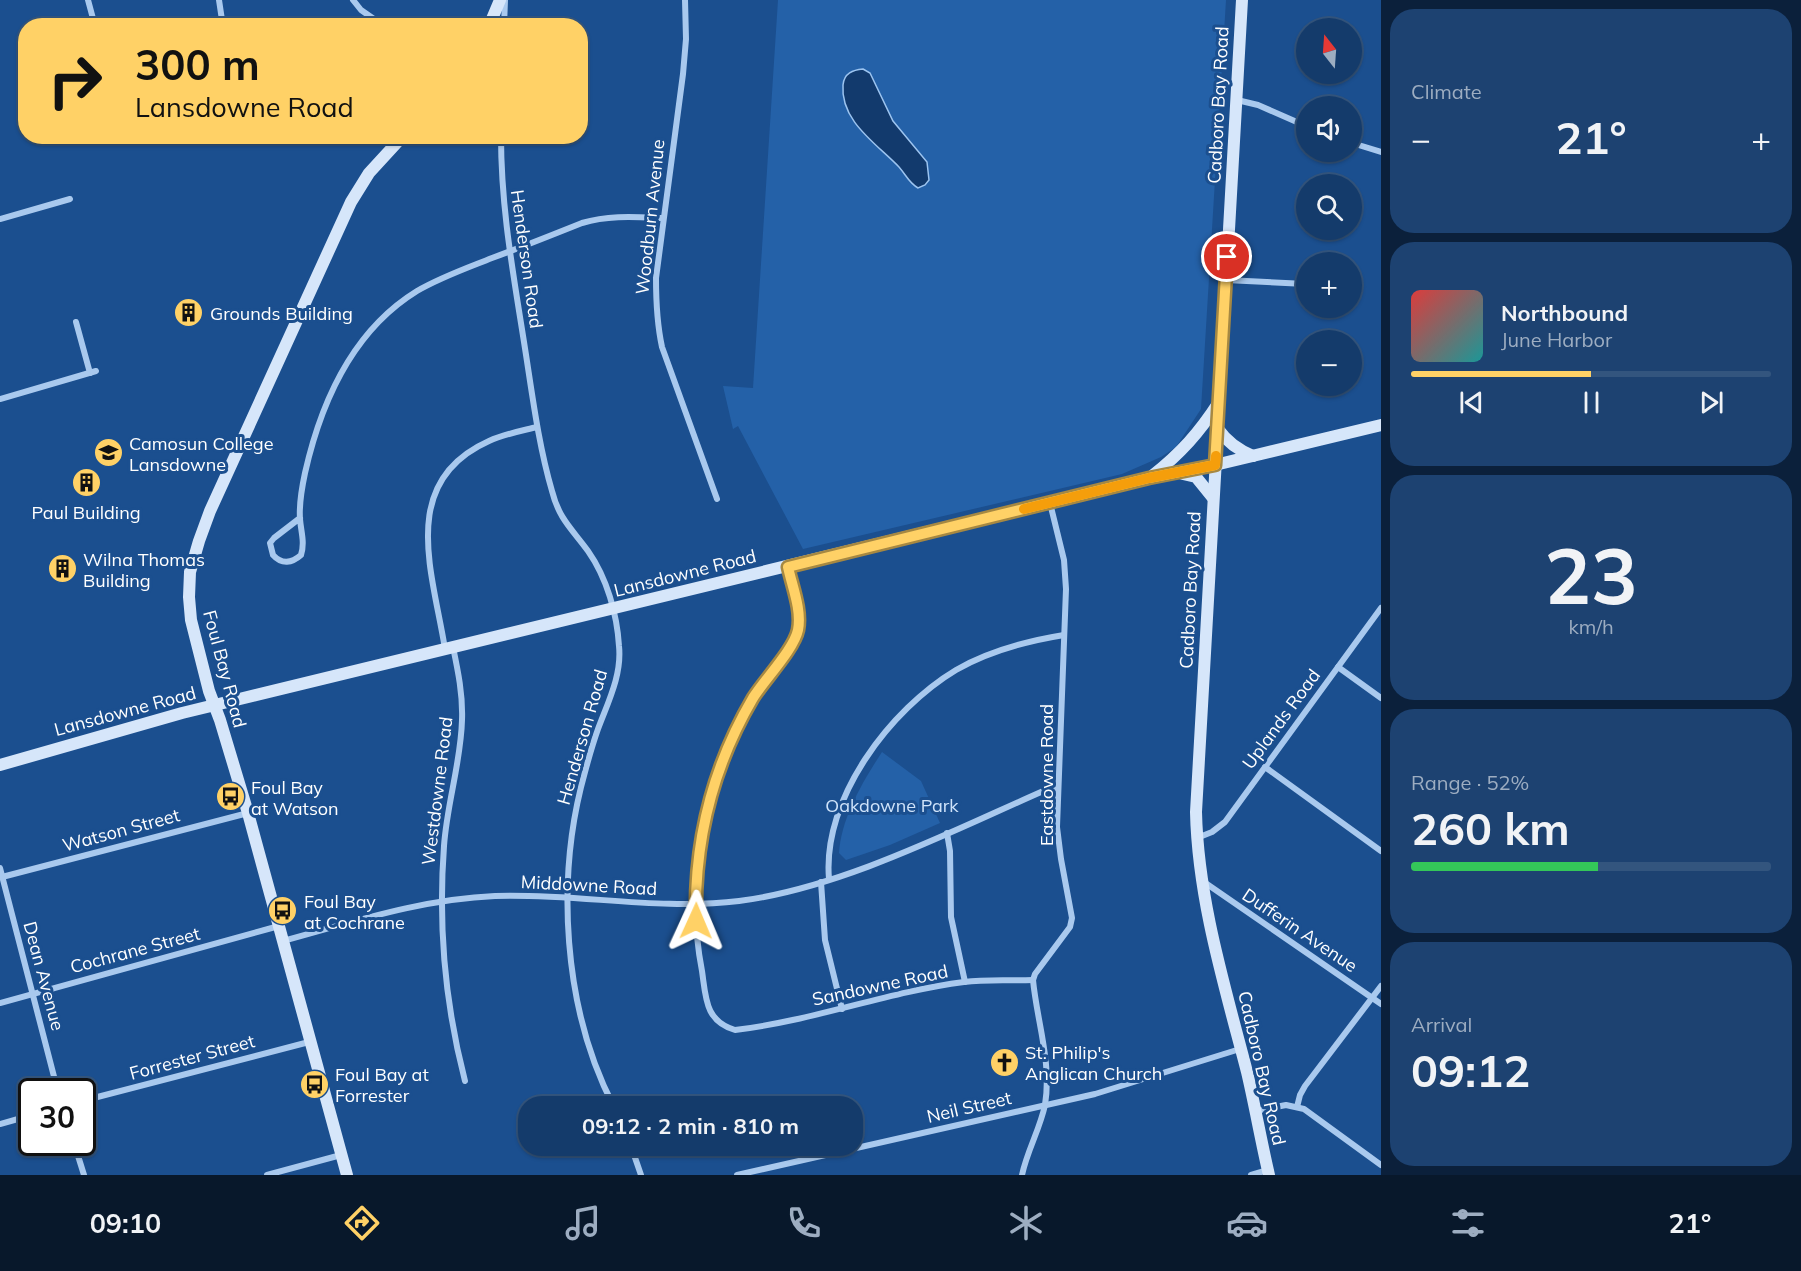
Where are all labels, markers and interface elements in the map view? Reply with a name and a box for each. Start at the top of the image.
north arrow [1296,18,1362,84]
map controls [1296,18,1362,396]
street label: Cadboro Bay Road [1202,26,1234,184]
text: 300 m [135,38,260,91]
icon: right [36,42,114,120]
text: Climate [1411,79,1482,104]
text: Lansdowne Road [135,90,354,124]
button: sound [1296,96,1362,162]
text: 21° [1555,109,1627,165]
text: − [1411,118,1431,159]
text: + [1751,118,1771,159]
street label: Woodburn Avenue [630,138,670,296]
button: search [1296,174,1362,240]
street label: Henderson Road [506,188,548,330]
pin [1201,231,1252,282]
icon: arrive [1210,240,1243,273]
button: + [1296,252,1362,318]
building icon: Grounds Building [173,297,205,329]
text: Northbound [1501,299,1628,327]
place label: Grounds Building [210,302,353,325]
text: June Harbor [1501,327,1612,352]
button: − [1296,330,1362,396]
icon: previous [1455,386,1488,419]
icon: pause [1575,386,1608,419]
icon: next [1695,386,1728,419]
place label: Camosun College Lansdowne [129,432,273,476]
school or university icon: Camosun College Lansdowne [92,437,124,469]
building icon: Paul Building [70,467,102,499]
place label: Paul Building [31,501,141,524]
street label: Cadboro Bay Road [1174,511,1206,669]
text: 23 [1544,526,1638,624]
street label: Lansdowne Road [611,544,759,602]
place label: Wilna Thomas Building [83,548,205,592]
building icon: Wilna Thomas Building [46,553,78,585]
street label: Foul Bay Road [198,608,252,730]
text: km/h [1568,614,1614,639]
street label: Uplands Road [1237,664,1325,774]
street label: Henderson Road [552,667,612,807]
street label: Lansdowne Road [52,681,198,741]
street label: Eastdowne Road [1035,704,1058,846]
street label: Westdowne Road [416,715,458,867]
text: Range · 52% [1411,770,1529,795]
place label: Foul Bay at Watson [251,776,339,820]
bus stop icon: Foul Bay at Watson [214,781,246,813]
park label: Oakdowne Park [825,794,959,817]
text: 260 km [1411,800,1570,856]
street label: Watson Street [60,803,182,857]
street label: Middowne Road [520,870,658,900]
street label: Dufferin Avenue [1238,883,1362,977]
position arrow [664,889,728,953]
place label: Foul Bay at Cochrane [304,890,405,934]
bus stop icon: Foul Bay at Cochrane [267,895,299,927]
street label: Dean Avenue [18,919,70,1033]
street label: Cochrane Street [68,922,202,978]
street label: Sandowne Road [810,959,950,1011]
street label: Cadboro Bay Road [1233,989,1291,1147]
text: Arrival [1411,1012,1472,1037]
street label: Forrester Street [127,1029,257,1085]
place label: St. Philip's Anglican Church [1025,1041,1162,1085]
text: 09:12 [1411,1042,1530,1098]
church icon: St. Philip's Anglican Church [988,1046,1020,1078]
place label: Foul Bay at Forrester [335,1063,429,1107]
bus stop icon: Foul Bay at Forrester [298,1068,330,1100]
speed limit sign: 30 [18,1078,96,1156]
street label: Neil Street [924,1086,1014,1128]
text: 09:12 · 2 min · 810 m [582,1112,799,1140]
icon: directions [341,1202,383,1244]
icon: music [562,1202,604,1244]
icon: phone [783,1202,825,1244]
icon: climate [1005,1202,1047,1244]
icon: car [1226,1202,1268,1244]
icon: filters [1447,1202,1489,1244]
text: 09:10 [90,1206,161,1240]
text: 21° [1669,1206,1711,1240]

